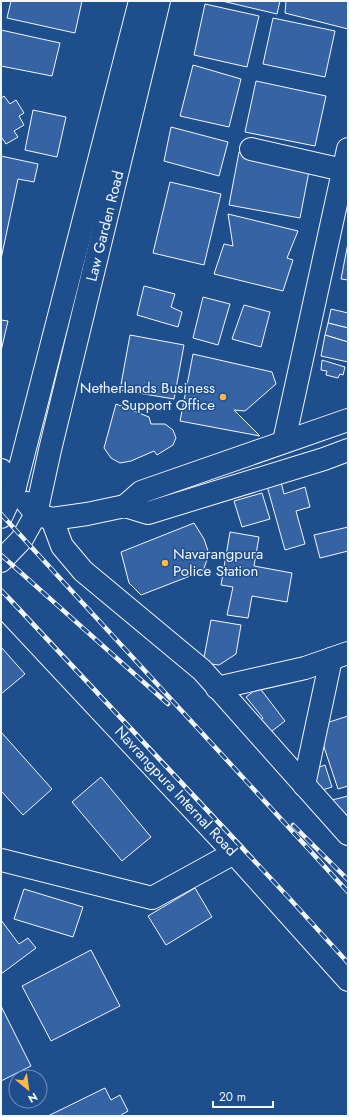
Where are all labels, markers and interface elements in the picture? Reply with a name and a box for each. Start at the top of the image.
street label: Law Garden Road [81,168,129,284]
place label: Netherlands Business Support Office [80,377,215,416]
marker: Netherlands Business Support Office [218,392,228,402]
place label: Navarangpura Police Station [173,543,263,582]
marker: Navarangpura Police Station [160,558,170,568]
street label: Navrangpura Internal Road [110,721,242,861]
north arrow [8,1069,48,1109]
scale bar [213,1083,273,1109]
text: 20 m [219,1088,246,1106]
text: N [25,1089,41,1107]

